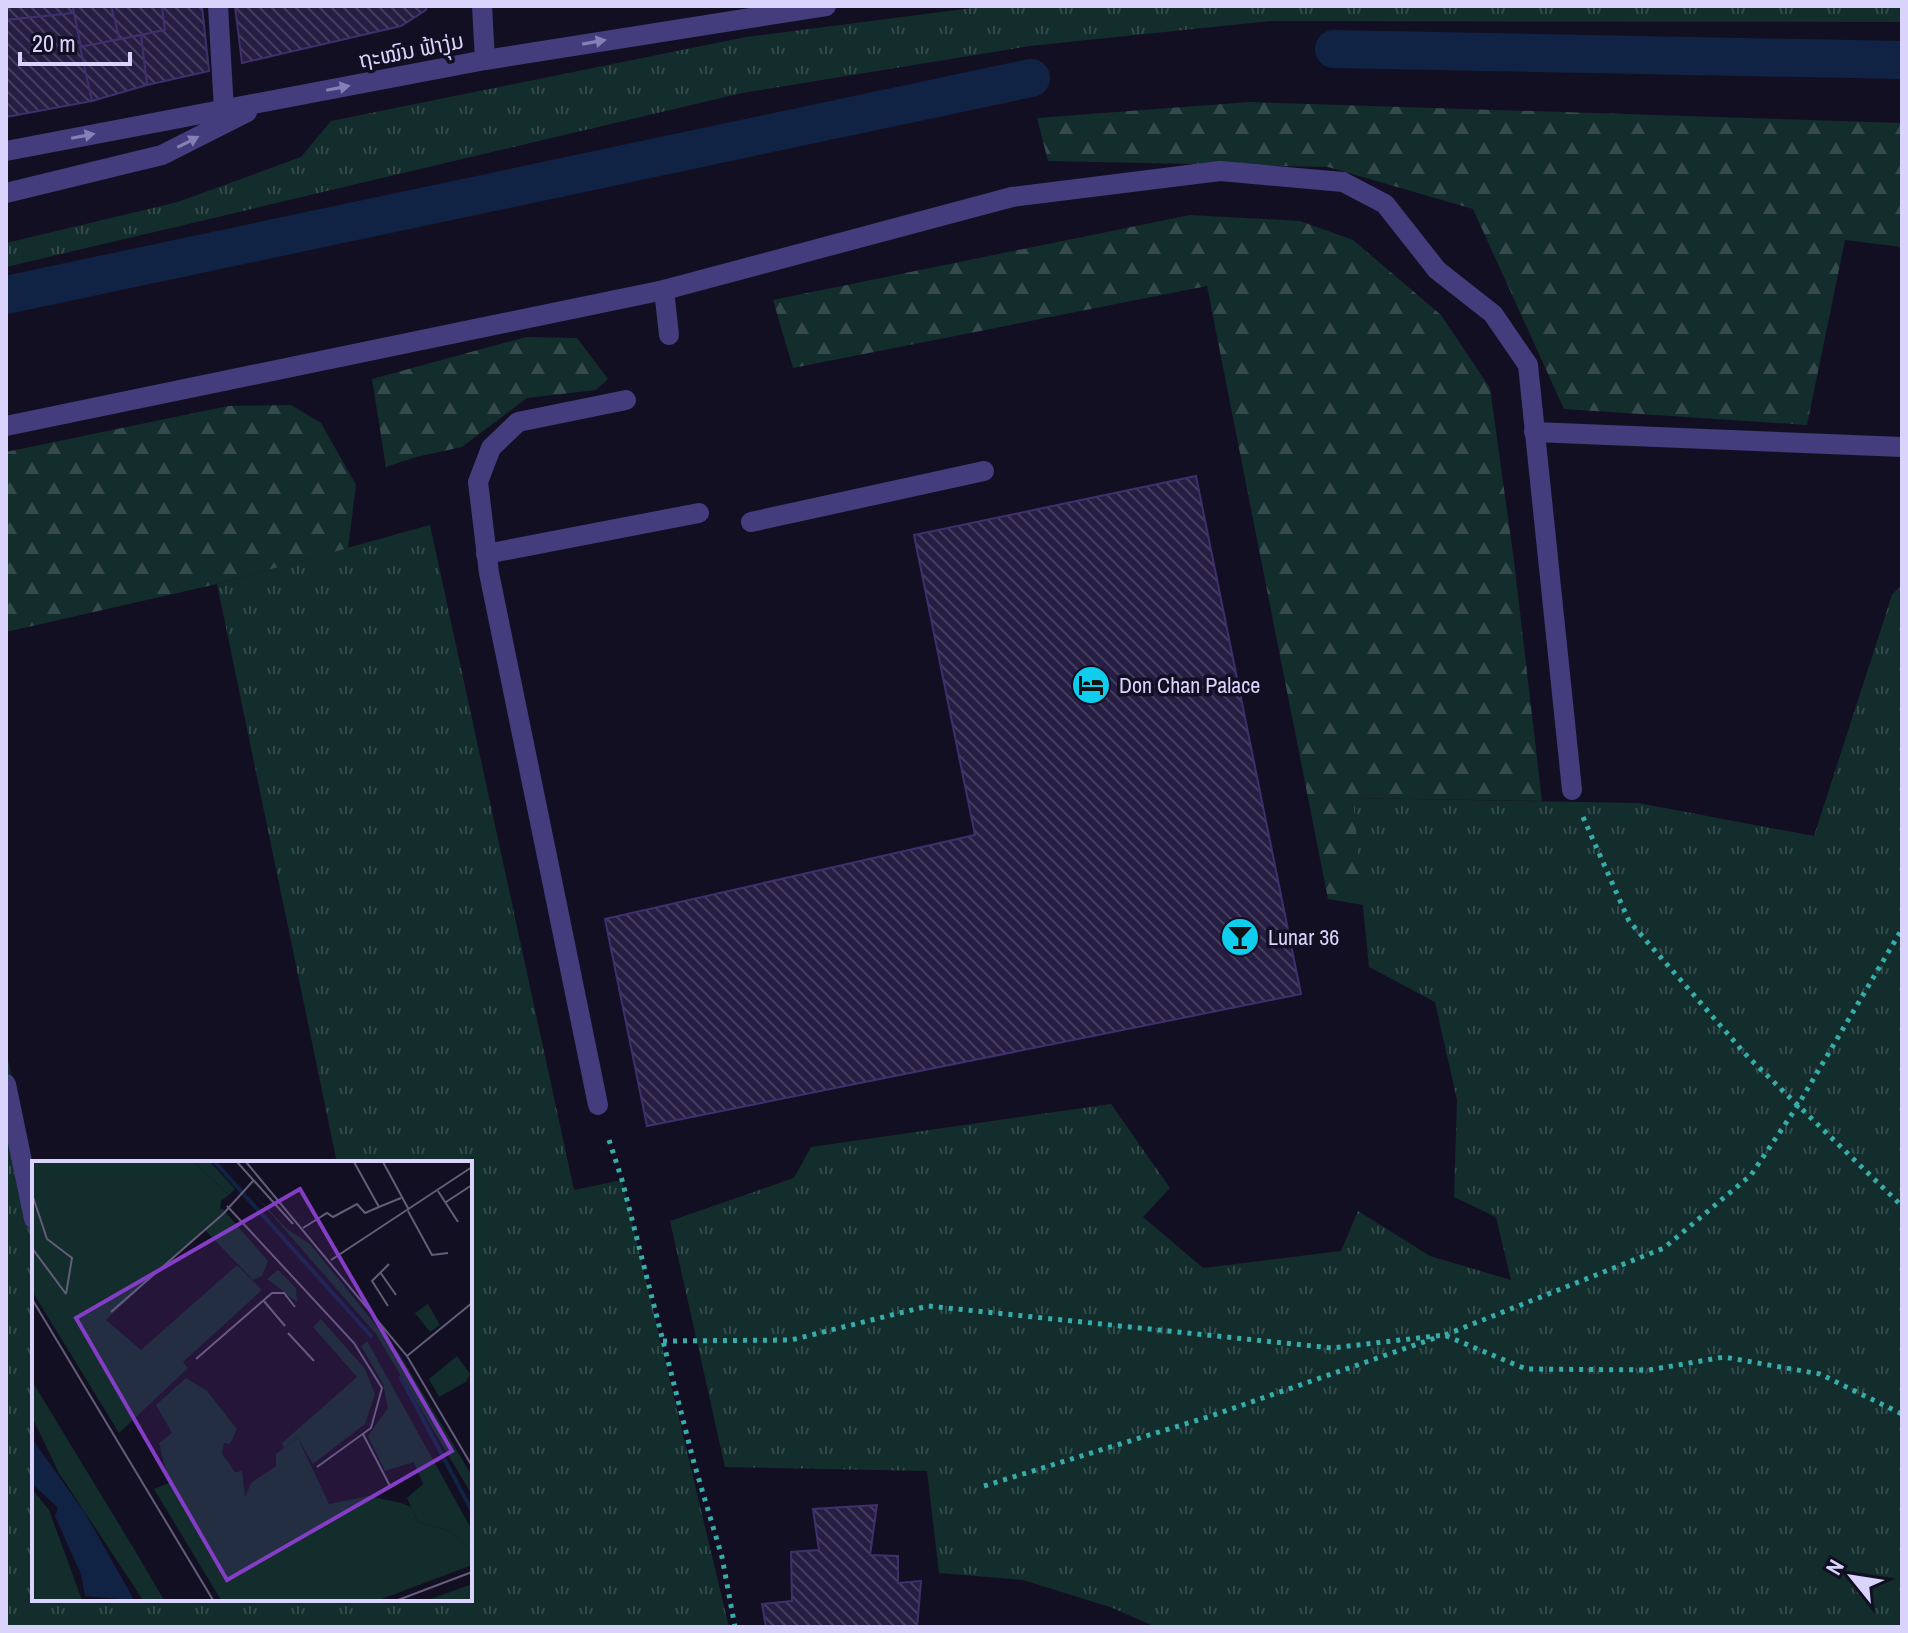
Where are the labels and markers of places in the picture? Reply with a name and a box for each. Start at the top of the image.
hotel icon: Don Chan Palace [1070,664,1112,706]
place label: Don Chan Palace [1119,670,1260,700]
bar icon: Lunar 36 [1219,916,1261,958]
place label: Lunar 36 [1268,922,1339,952]

